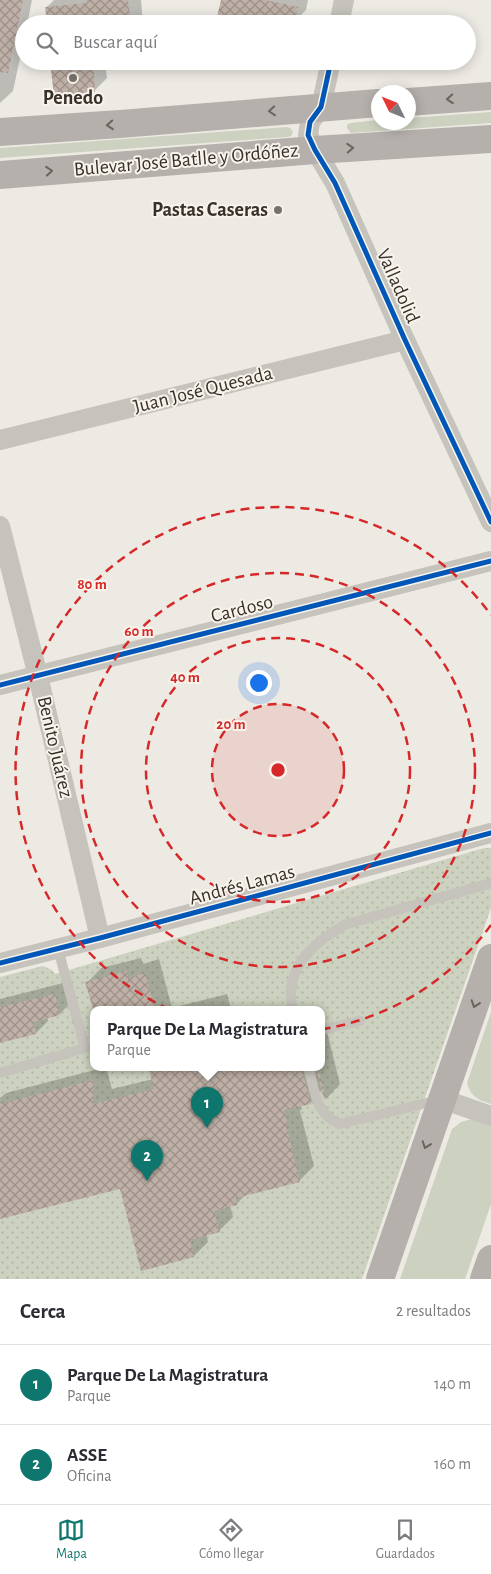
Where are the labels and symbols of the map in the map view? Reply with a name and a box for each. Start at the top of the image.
marker: Penedo [67,72,79,84]
north arrow [371,85,416,130]
place label: Penedo [43,88,103,108]
one-way arrow [445,93,453,104]
one-way arrow [268,106,276,117]
one-way arrow [106,119,114,130]
street label: Bulevar José Batlle y Ordóñez [73,140,299,180]
one-way arrow [346,142,354,153]
one-way arrow [45,166,53,177]
place label: Pastas Caseras [152,200,268,220]
marker: Pastas Caseras [272,204,284,216]
street label: Valladolid [373,246,423,326]
street label: Juan José Quesada [131,363,275,417]
text: 80 m [77,577,107,592]
street label: Cardoso [209,592,275,626]
text: 60 m [124,624,154,639]
text: 40 m [170,670,200,685]
your location [246,670,272,696]
street label: Benito Juárez [34,694,76,800]
text: 20 m [216,717,246,732]
centre of rings [269,761,287,779]
street label: Andrés Lamas [187,861,297,909]
one-way arrow [471,999,481,1008]
pin: 1 [191,1087,223,1128]
pin: 2 [131,1140,163,1181]
one-way arrow [422,1141,432,1149]

